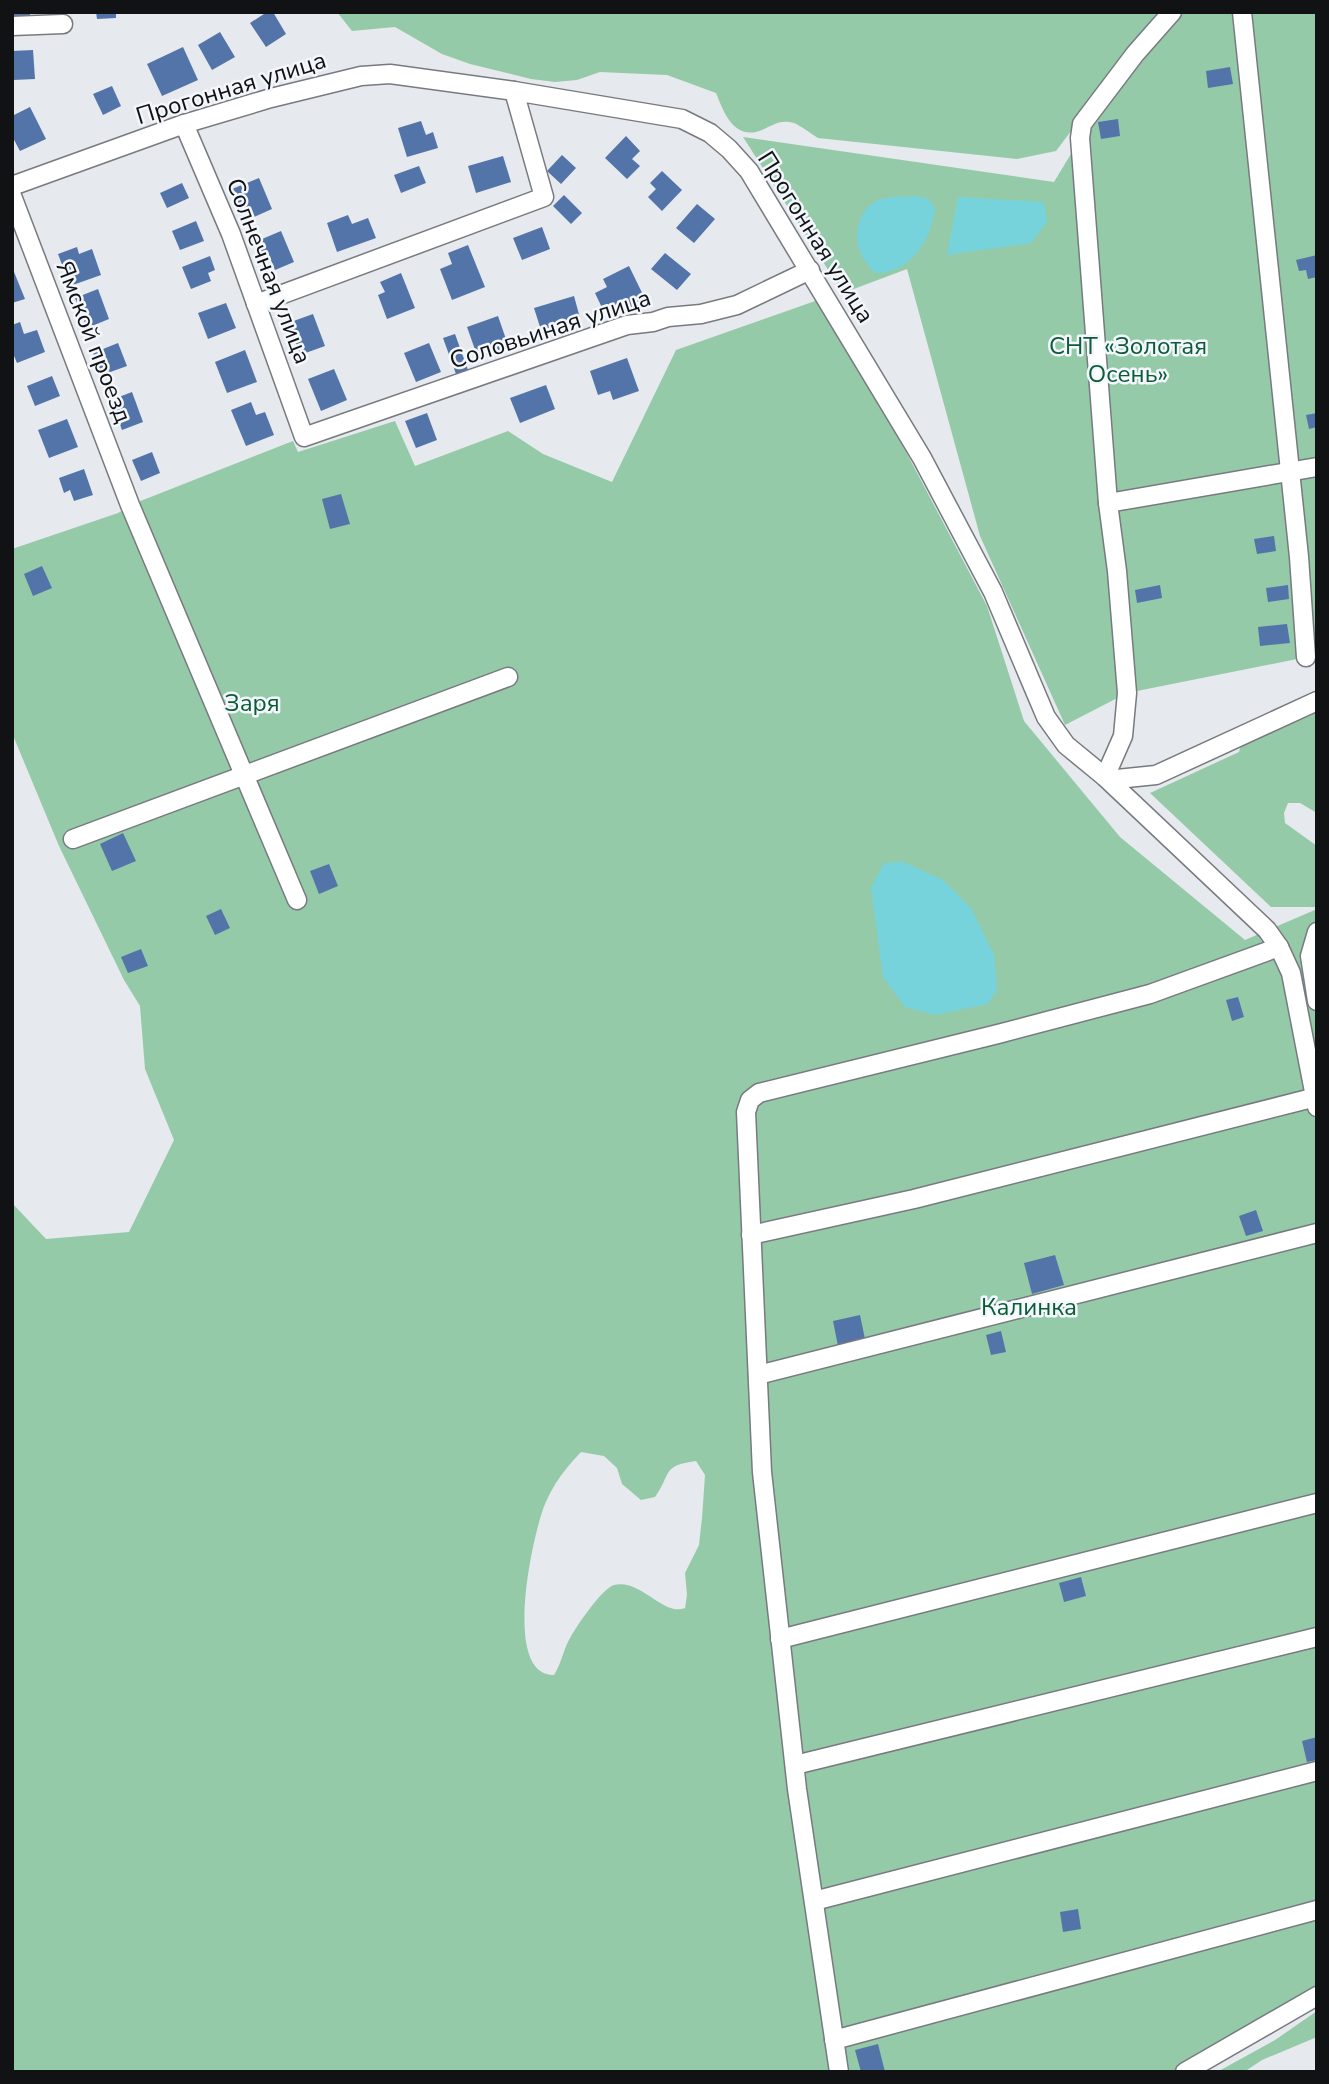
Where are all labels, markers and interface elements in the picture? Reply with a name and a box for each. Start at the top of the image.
street label: Прогонная улица [132,44,330,132]
street label: Прогонная улица [750,145,882,329]
street label: Солнечная улица [219,174,319,368]
street label: Ямской проезд [48,257,140,427]
street label: Соловьиная улица [445,281,655,377]
park label: СНТ «Золотая Осень» [1049,330,1207,390]
park label: Заря [224,687,280,719]
park label: Калинка [981,1291,1077,1323]

